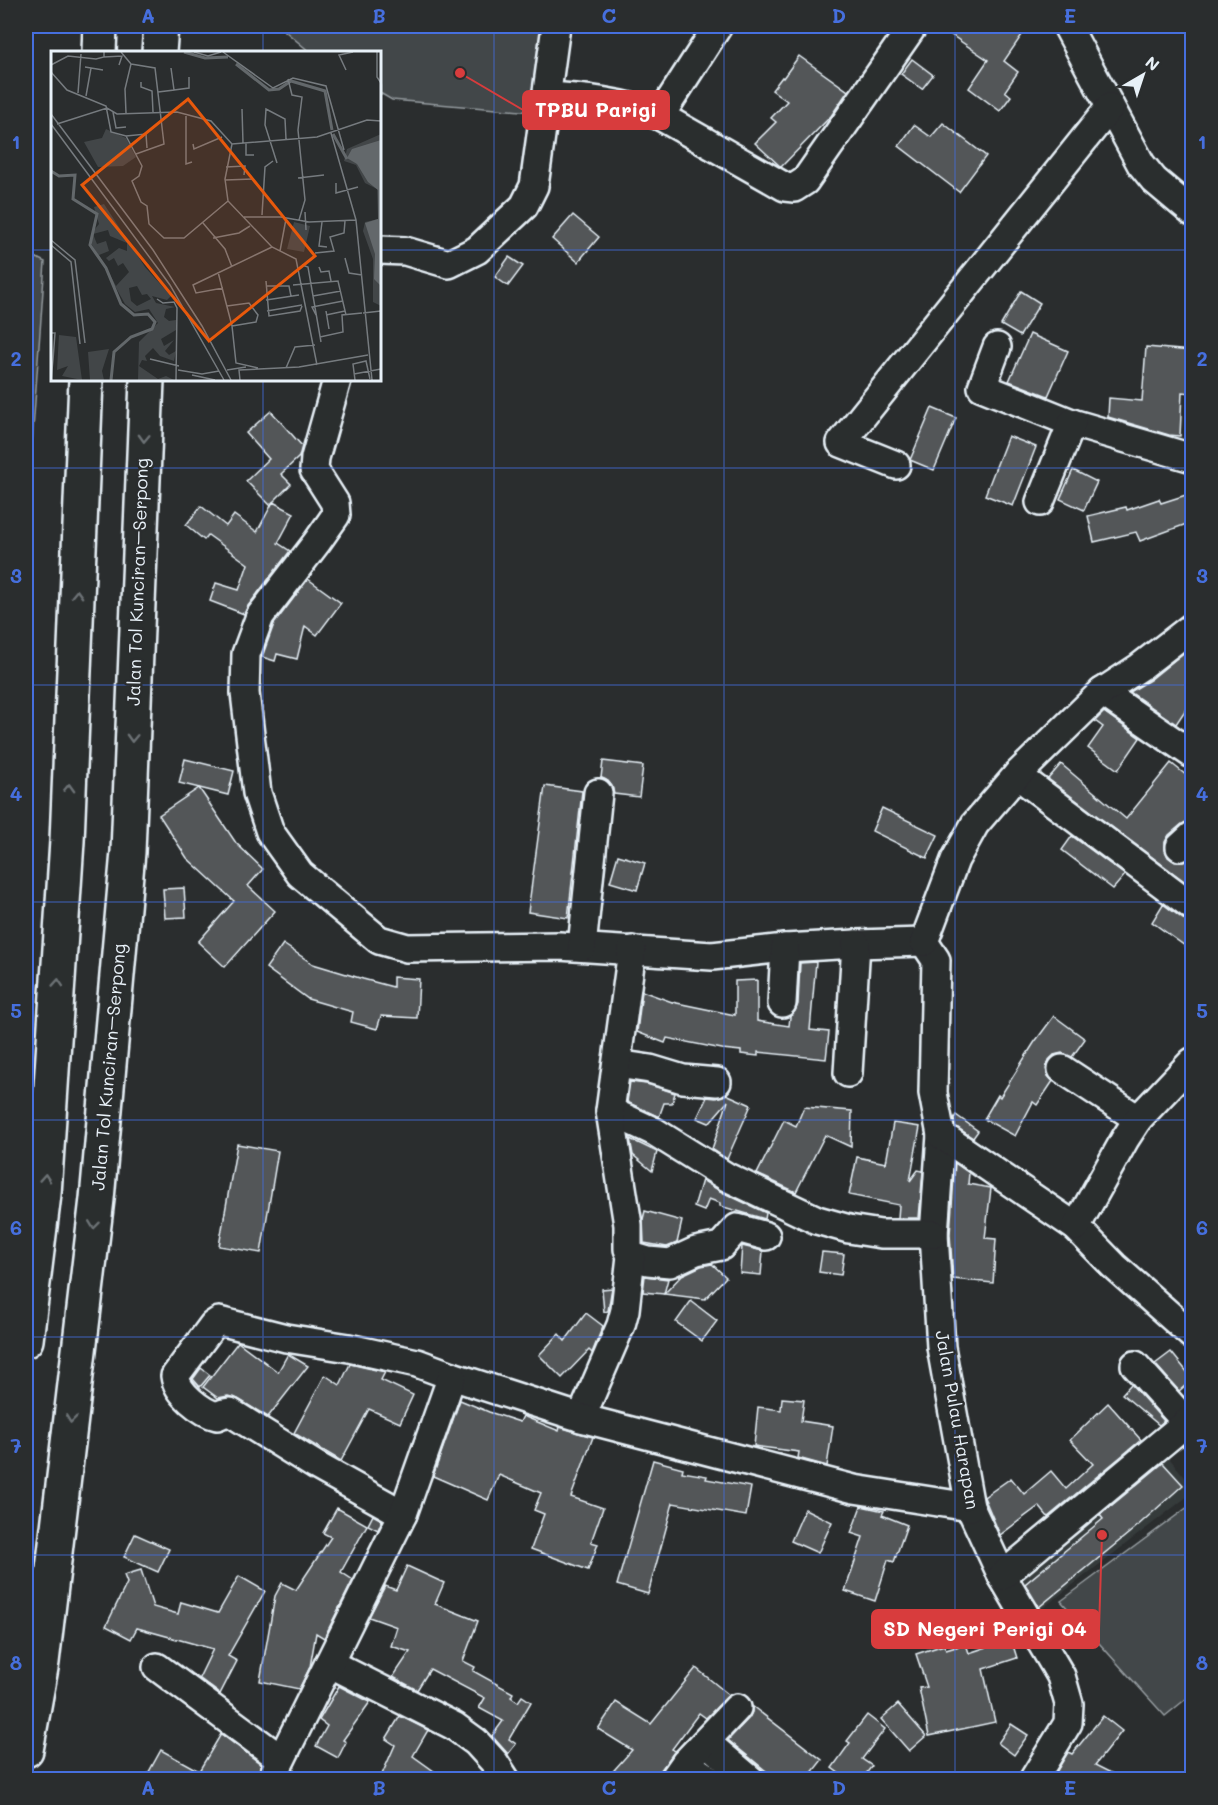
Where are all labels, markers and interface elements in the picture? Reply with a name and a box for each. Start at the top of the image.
text: A [141,2,155,28]
text: B [372,2,386,28]
text: C [602,2,617,28]
text: D [832,2,846,28]
text: E [1064,2,1076,28]
north arrow [1113,45,1173,105]
inset map [51,51,381,381]
text: N [1141,51,1164,75]
callout: TPBU Parigi [523,91,669,129]
text: TPBU Parigi [535,96,657,122]
text: 1 [12,128,20,154]
text: 1 [1198,128,1206,154]
text: 2 [10,345,22,371]
text: 2 [1196,345,1208,371]
one-way arrow [138,433,151,442]
street label: Jalan Tol Kunciran–Serpong [121,458,153,706]
text: 3 [10,562,22,588]
text: 3 [1196,562,1208,588]
one-way arrow [70,589,83,598]
one-way arrow [126,733,139,742]
text: 4 [10,780,23,806]
text: 4 [1196,780,1209,806]
one-way arrow [62,784,75,793]
street label: Jalan Tol Kunciran–Serpong [85,942,131,1191]
one-way arrow [51,979,64,988]
text: 5 [10,997,22,1023]
text: 5 [1196,997,1208,1023]
one-way arrow [39,1173,52,1182]
text: 6 [10,1214,22,1240]
text: 6 [1196,1214,1208,1240]
one-way arrow [88,1220,100,1230]
street label: Jalan Pulau Harapan [930,1328,986,1511]
one-way arrow [65,1414,77,1423]
text: 7 [10,1432,22,1458]
text: 7 [1196,1432,1208,1458]
callout: SD Negeri Perigi 04 [872,1610,1099,1648]
text: SD Negeri Perigi 04 [883,1615,1087,1641]
text: 8 [10,1649,22,1675]
text: 8 [1196,1649,1208,1675]
text: A [141,1774,155,1800]
text: B [372,1774,386,1800]
text: C [602,1774,617,1800]
text: D [832,1774,846,1800]
text: E [1064,1774,1076,1800]

